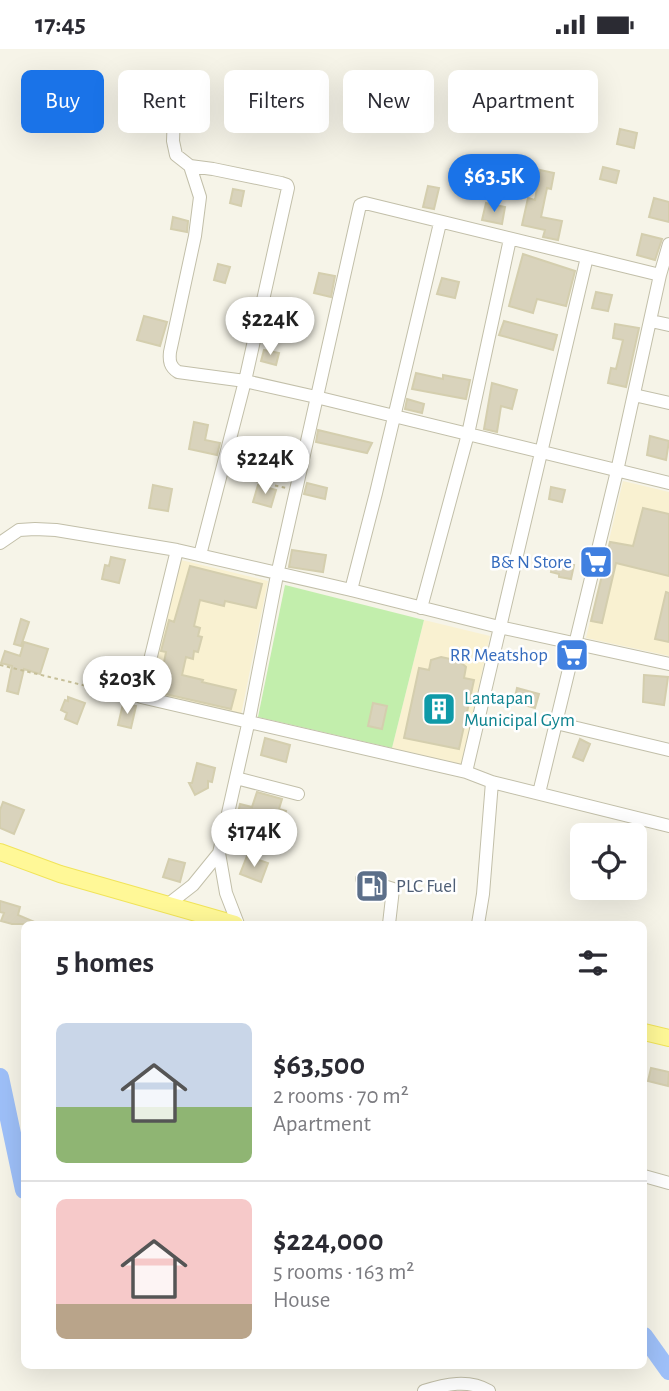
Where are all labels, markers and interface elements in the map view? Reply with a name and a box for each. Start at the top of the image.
text: 17:45 [35,11,86,37]
chip: Buy [21,70,104,133]
chip: Rent [118,70,210,133]
chip: Filters [224,70,329,133]
chip: New [343,70,434,133]
chip: Apartment [448,70,598,133]
pin: $63.5K [437,155,551,214]
text: $63.5K [464,165,524,188]
pin: $224K [221,297,319,357]
text: $224K [241,308,299,331]
pin: $224K [216,437,314,496]
text: $224K [236,447,294,470]
supermarket icon: B& N Store [577,543,615,581]
place label: B& N Store [491,553,572,572]
supermarket icon: RR Meatshop [553,636,591,674]
place label: RR Meatshop [450,646,548,665]
pin: $203K [78,657,176,716]
text: $203K [99,667,155,690]
place label: Lantapan Municipal Gym [464,689,575,730]
building icon: Lantapan Municipal Gym [420,690,458,728]
pin: $174K [205,809,303,869]
text: $174K [227,820,281,843]
map controls [570,823,647,900]
button: locate [570,823,647,900]
fuel station icon: PLC Fuel [353,867,391,905]
place label: PLC Fuel [396,877,457,896]
icon: filters [574,944,612,982]
text: 5 homes [56,948,154,978]
text: $63,500 [273,1050,365,1080]
icon: home [112,1051,196,1135]
text: 2 rooms · 70 m² [273,1085,409,1108]
text: Apartment [273,1113,371,1136]
text: $224,000 [273,1226,384,1256]
icon: home [112,1227,196,1311]
text: 5 rooms · 163 m² [273,1261,414,1284]
text: House [273,1289,330,1312]

